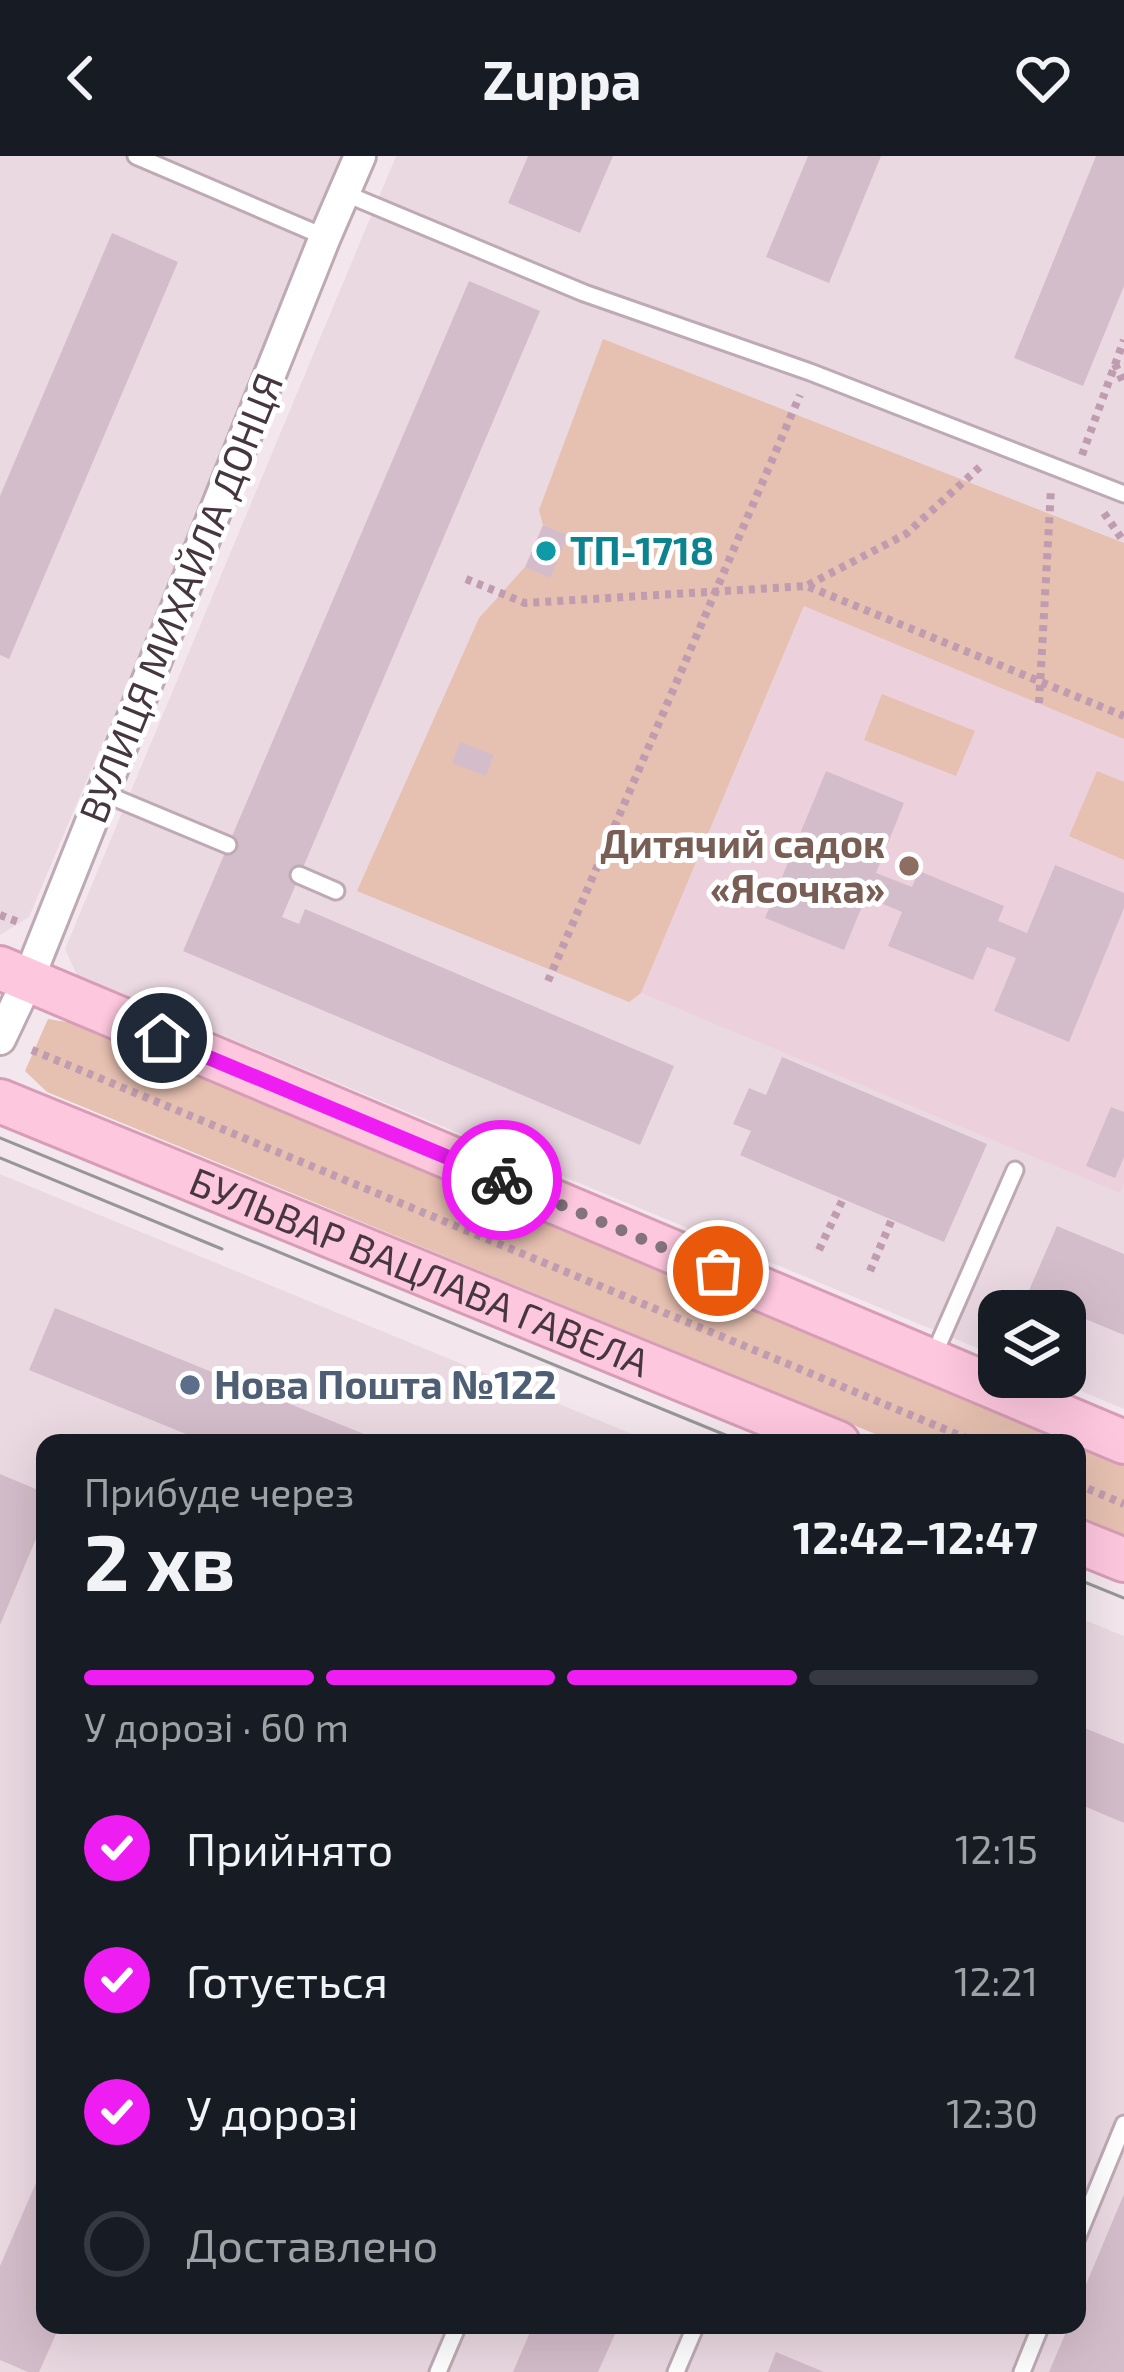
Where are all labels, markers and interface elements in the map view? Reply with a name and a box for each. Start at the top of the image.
icon: back [48,45,114,111]
icon: heart [1010,45,1076,111]
text: Zuppa [482,46,642,111]
street label: ВУЛИЦЯ МИХАЙЛА ДОНЦЯ [68,366,291,829]
place label: ТП-1718 [570,526,714,573]
marker: ТП-1718 [533,538,559,564]
place label: Дитячий садок «Ясочка» [600,819,885,911]
marker: Дитячий садок «Ясочка» [896,853,922,879]
pin [111,987,213,1089]
icon: home [129,1005,195,1071]
courier [442,1120,562,1240]
icon: bike [469,1147,535,1213]
street label: БУЛЬВАР ВАЦЛАВА ГАВЕЛА [184,1156,656,1385]
pin [667,1220,769,1322]
icon: bag [685,1238,751,1304]
map controls [978,1290,1086,1398]
button: layers [978,1290,1086,1398]
place label: Нова Пошта №122 [214,1360,556,1407]
marker: Нова Пошта №122 [177,1372,203,1398]
text: Прибуде через [84,1468,354,1515]
text: 12:42–12:47 [793,1509,1038,1563]
text: 2 хв [84,1513,235,1607]
text: У дорозі · 60 m [84,1703,349,1750]
icon: check [84,1815,150,1881]
text: Прийнято [186,1821,393,1875]
text: 12:15 [955,1825,1038,1872]
icon: check [84,1947,150,2013]
text: Готується [186,1953,388,2007]
text: 12:21 [954,1957,1038,2004]
icon: check [84,2079,150,2145]
text: У дорозі [186,2085,359,2139]
text: 12:30 [946,2089,1038,2136]
text: Доставлено [186,2217,438,2271]

